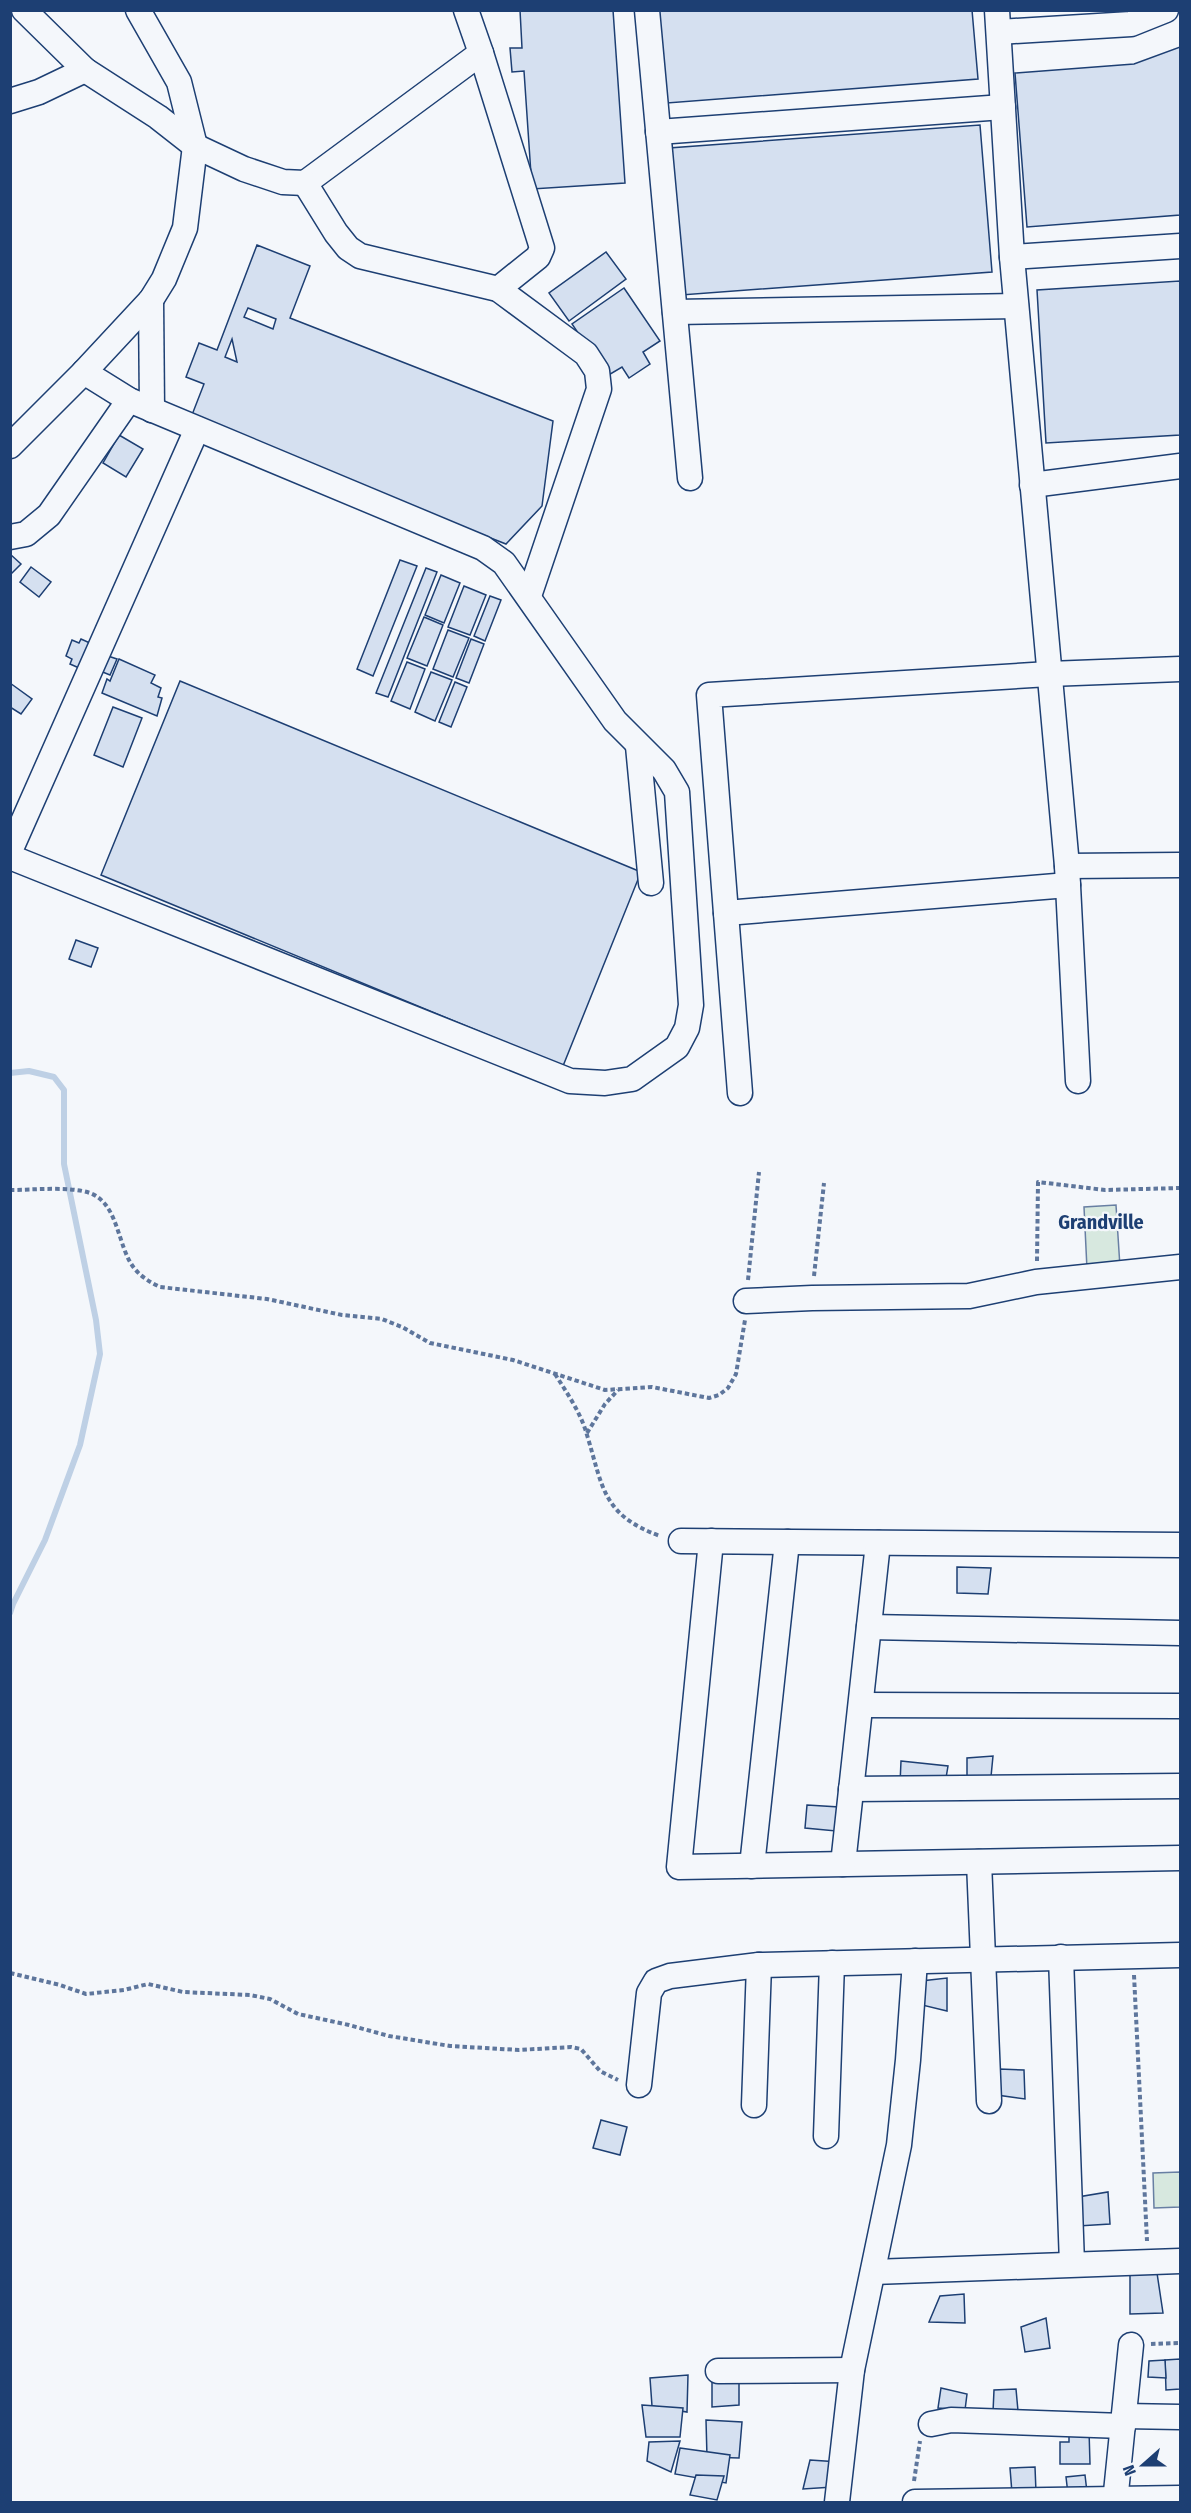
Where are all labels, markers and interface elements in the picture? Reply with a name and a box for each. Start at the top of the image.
district label: Grandville [1058,1210,1144,1234]
north arrow [1113,2435,1173,2495]
text: N [1119,2462,1140,2478]

